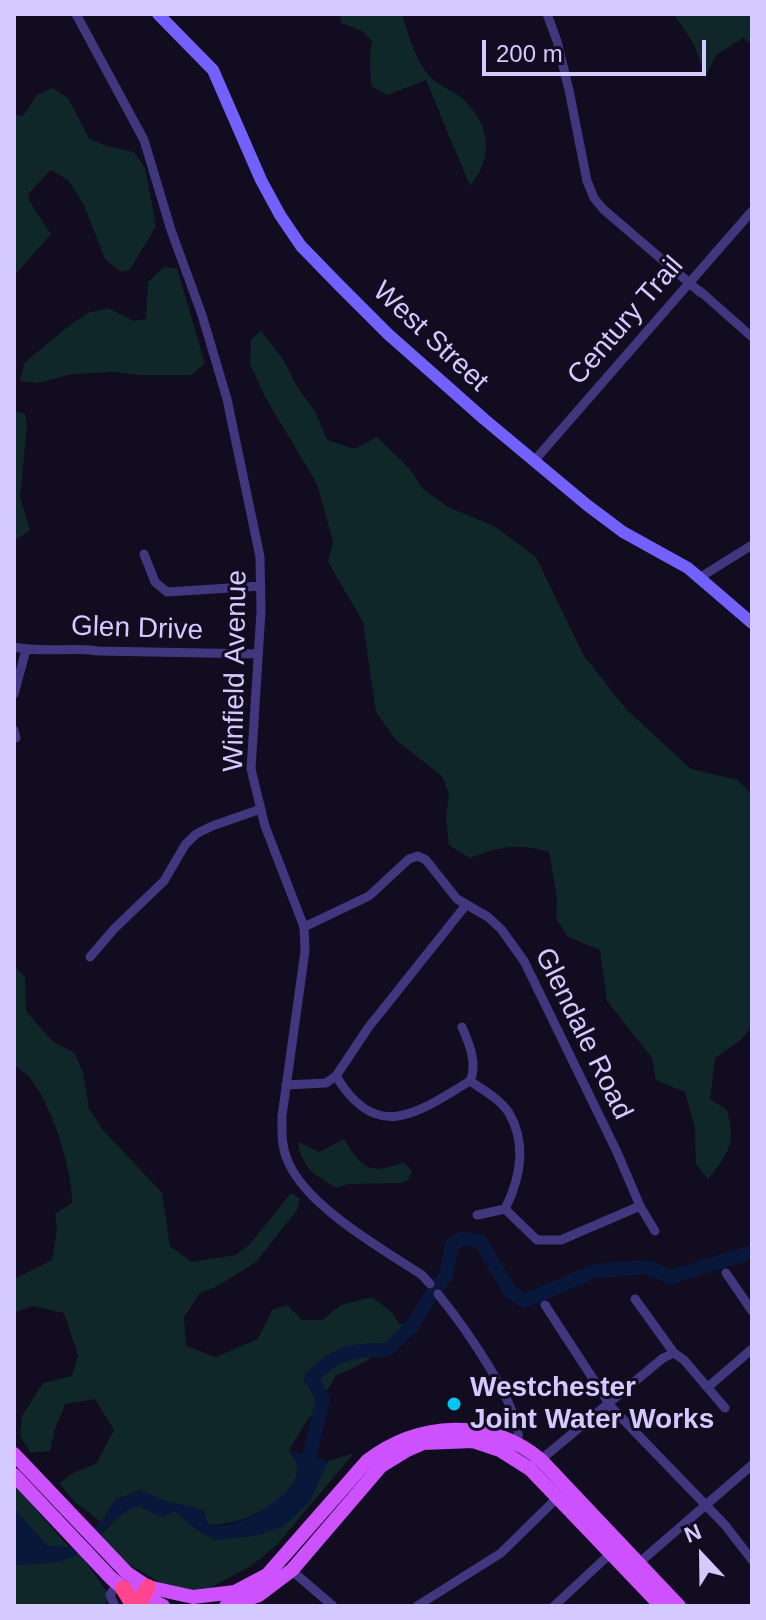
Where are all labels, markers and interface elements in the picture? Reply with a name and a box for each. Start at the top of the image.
scale bar [486,24,710,74]
text: 200 m [496,40,563,67]
street label: Century Trail [561,250,691,392]
street label: West Street [365,275,495,399]
street label: Winfield Avenue [217,570,255,772]
street label: Glen Drive [70,610,204,648]
street label: Glendale Road [527,943,639,1125]
place label: Westchester Joint Water Works [470,1371,714,1437]
marker: Westchester Joint Water Works [445,1395,463,1413]
north arrow [662,1516,742,1596]
text: N [681,1519,705,1548]

